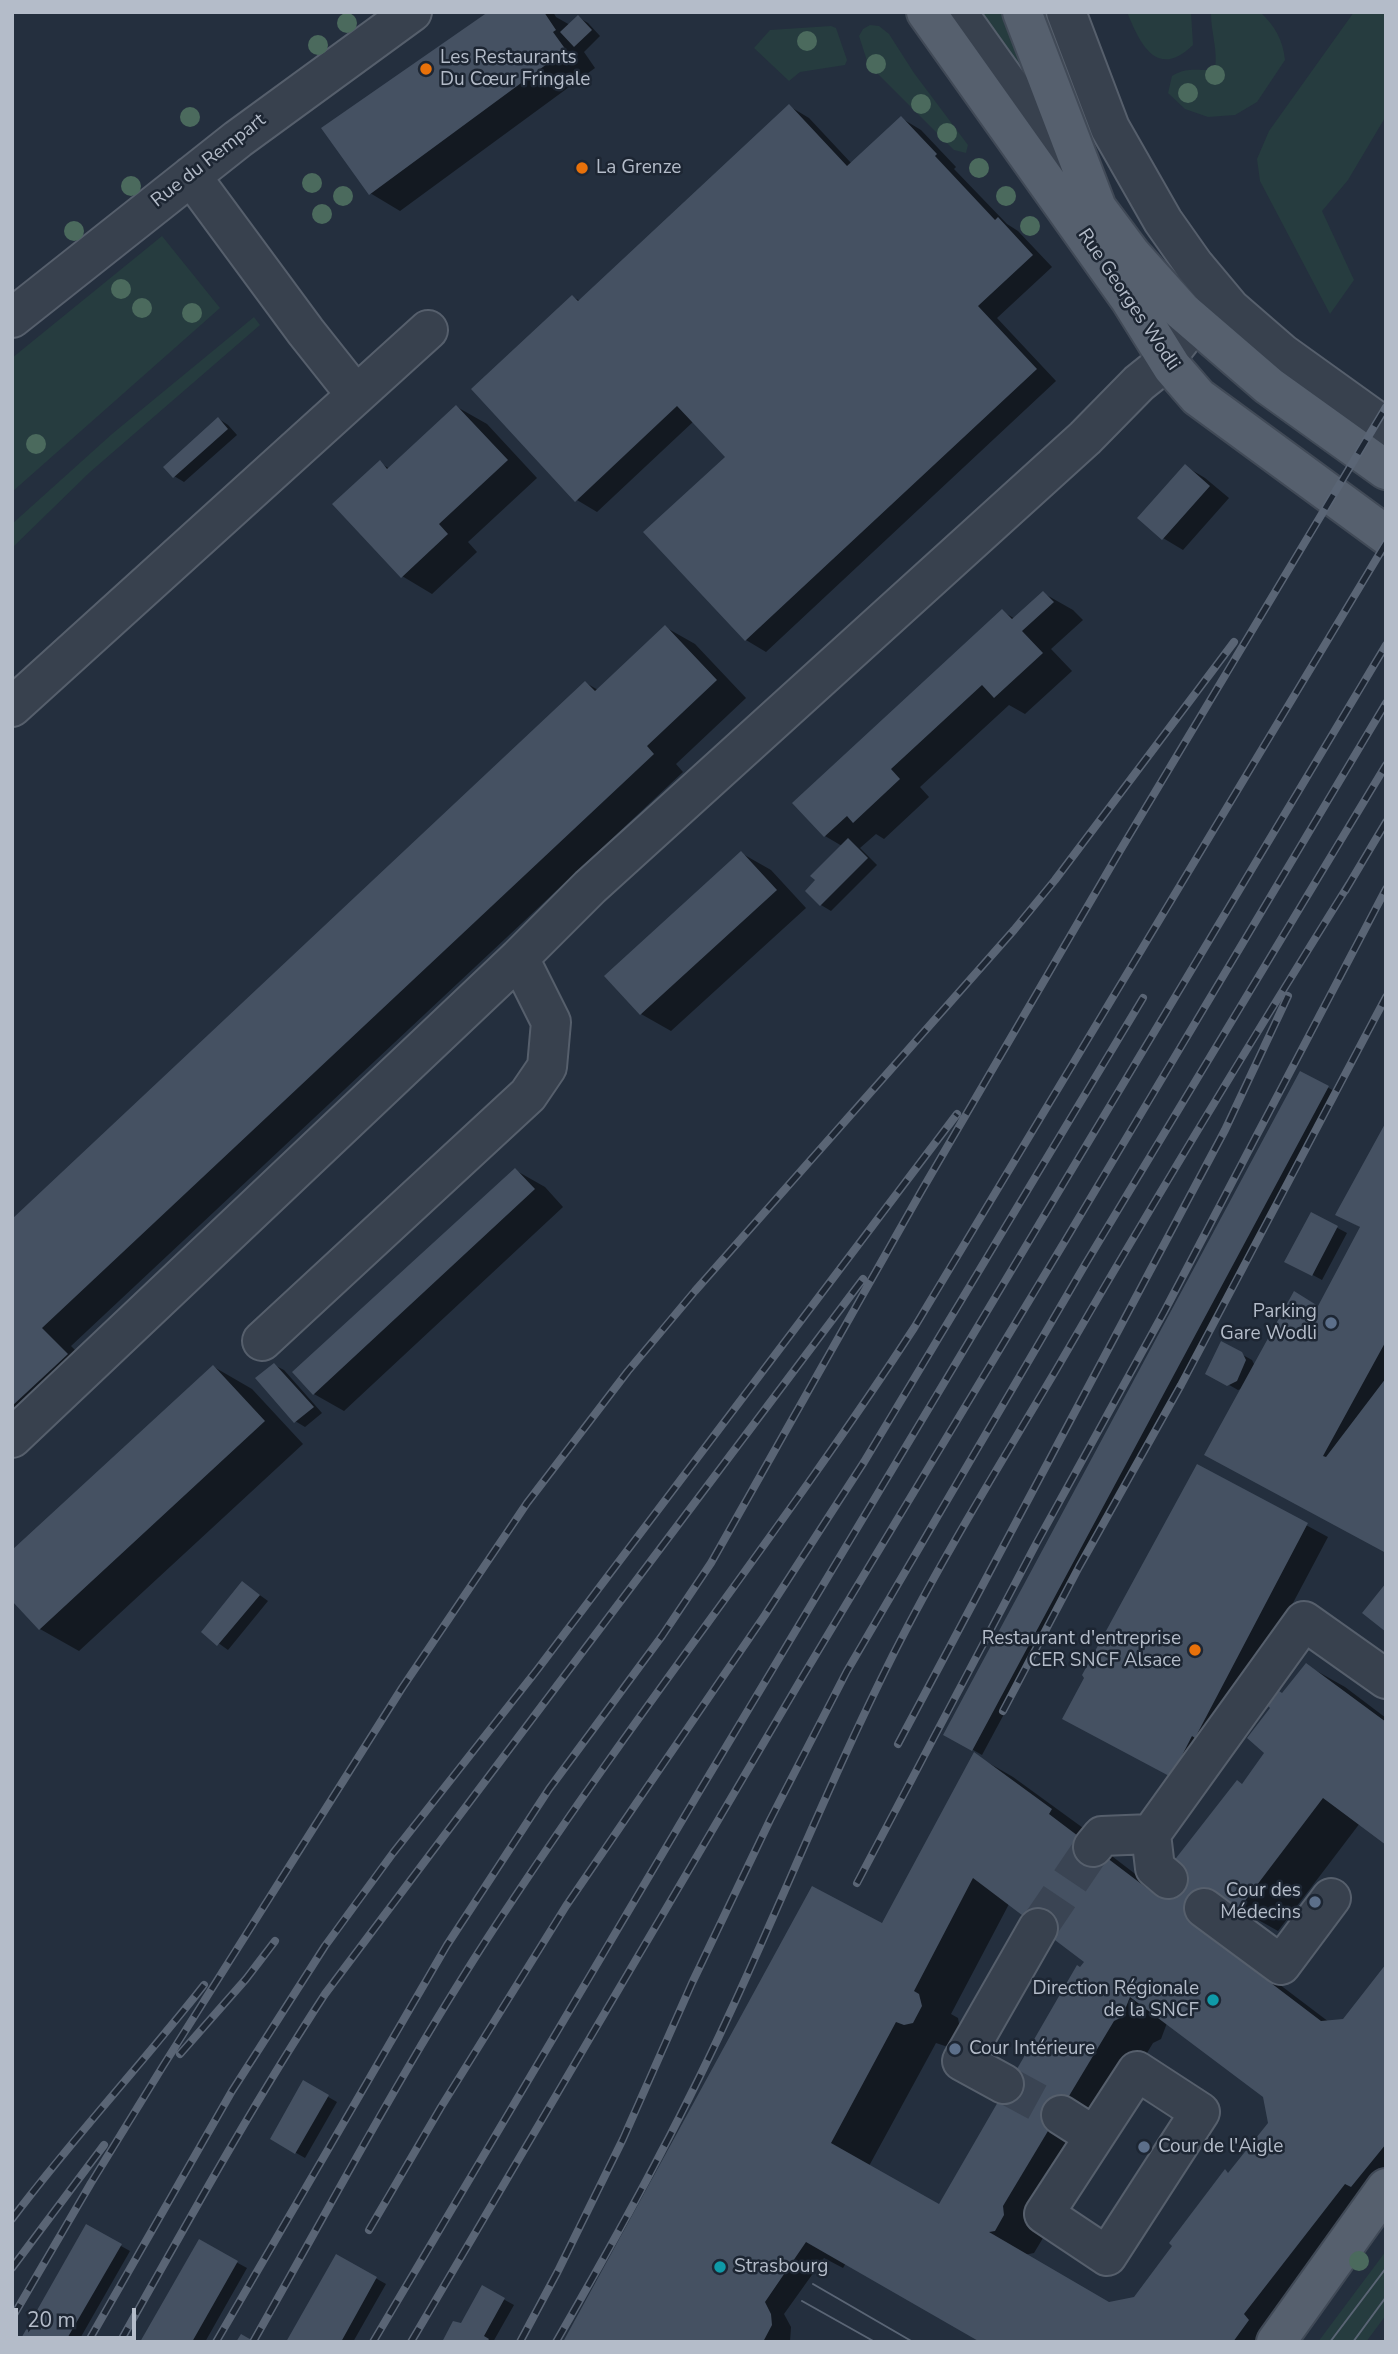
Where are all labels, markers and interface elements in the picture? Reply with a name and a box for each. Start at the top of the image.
place label: Les Restaurants Du Cœur Fringale [440,47,590,91]
marker: Les Restaurants Du Cœur Fringale [418,61,434,77]
street label: Rue du Rempart [147,109,271,213]
place label: La Grenze [596,157,681,179]
marker: La Grenze [574,160,590,176]
street label: Rue Georges Wodli [1072,225,1184,375]
place label: Parking Gare Wodli [1220,1301,1317,1345]
marker: Parking Gare Wodli [1323,1315,1339,1331]
place label: Restaurant d'entreprise CER SNCF Alsace [982,1628,1181,1672]
marker: Restaurant d'entreprise CER SNCF Alsace [1187,1642,1203,1658]
place label: Cour des Médecins [1220,1880,1301,1924]
marker: Cour des Médecins [1307,1894,1323,1910]
place label: Direction Régionale de la SNCF [1032,1978,1199,2022]
marker: Direction Régionale de la SNCF [1205,1992,1221,2008]
place label: Cour Intérieure [969,2038,1095,2060]
marker: Cour Intérieure [947,2041,963,2057]
place label: Cour de l'Aigle [1158,2136,1283,2158]
marker: Cour de l'Aigle [1136,2139,1152,2155]
place label: Strasbourg [734,2256,828,2278]
marker: Strasbourg [712,2259,728,2275]
scale bar [18,2294,140,2338]
text: 20 m [27,2306,76,2334]

